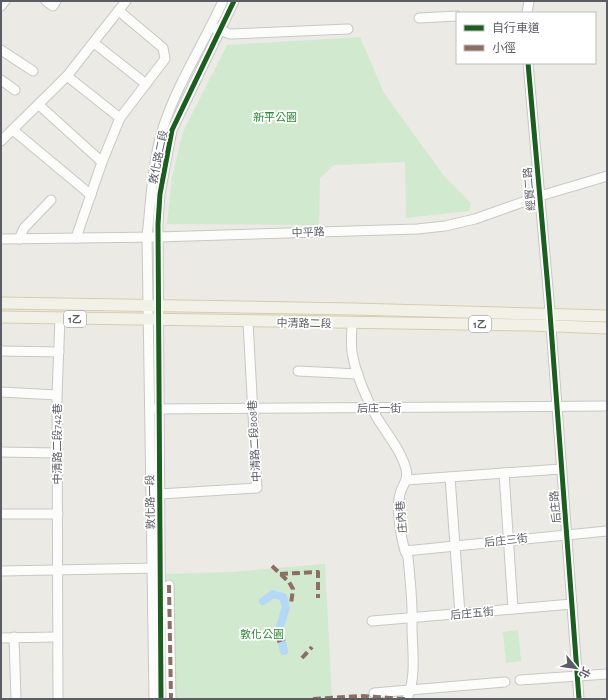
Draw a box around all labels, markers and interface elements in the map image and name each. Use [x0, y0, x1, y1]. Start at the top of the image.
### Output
legend [456, 12, 596, 64]
text: 自行車道 [492, 21, 540, 34]
text: 小徑 [492, 41, 516, 54]
park label: 新平公園 [253, 111, 297, 123]
street label: 敦化路二段 [146, 129, 170, 185]
street label: 經貿二路 [521, 167, 537, 211]
street label: 中平路 [291, 225, 325, 239]
road number: 1乙 [64, 311, 86, 327]
road number: 1乙 [469, 316, 491, 332]
street label: 中清路二段 [276, 317, 332, 329]
street label: 中清路二段808巷 [246, 400, 262, 482]
street label: 后庄一街 [357, 402, 401, 414]
street label: 中清路二段742巷 [51, 404, 63, 484]
street label: 敦化路一段 [144, 474, 156, 530]
street label: 后庄路 [548, 490, 562, 524]
street label: 庄內巷 [394, 500, 408, 534]
street label: 后庄三街 [483, 532, 529, 548]
street label: 后庄五街 [450, 605, 494, 621]
park label: 敦化公園 [240, 628, 284, 640]
north arrow [556, 648, 596, 688]
text: 北 [577, 665, 592, 680]

